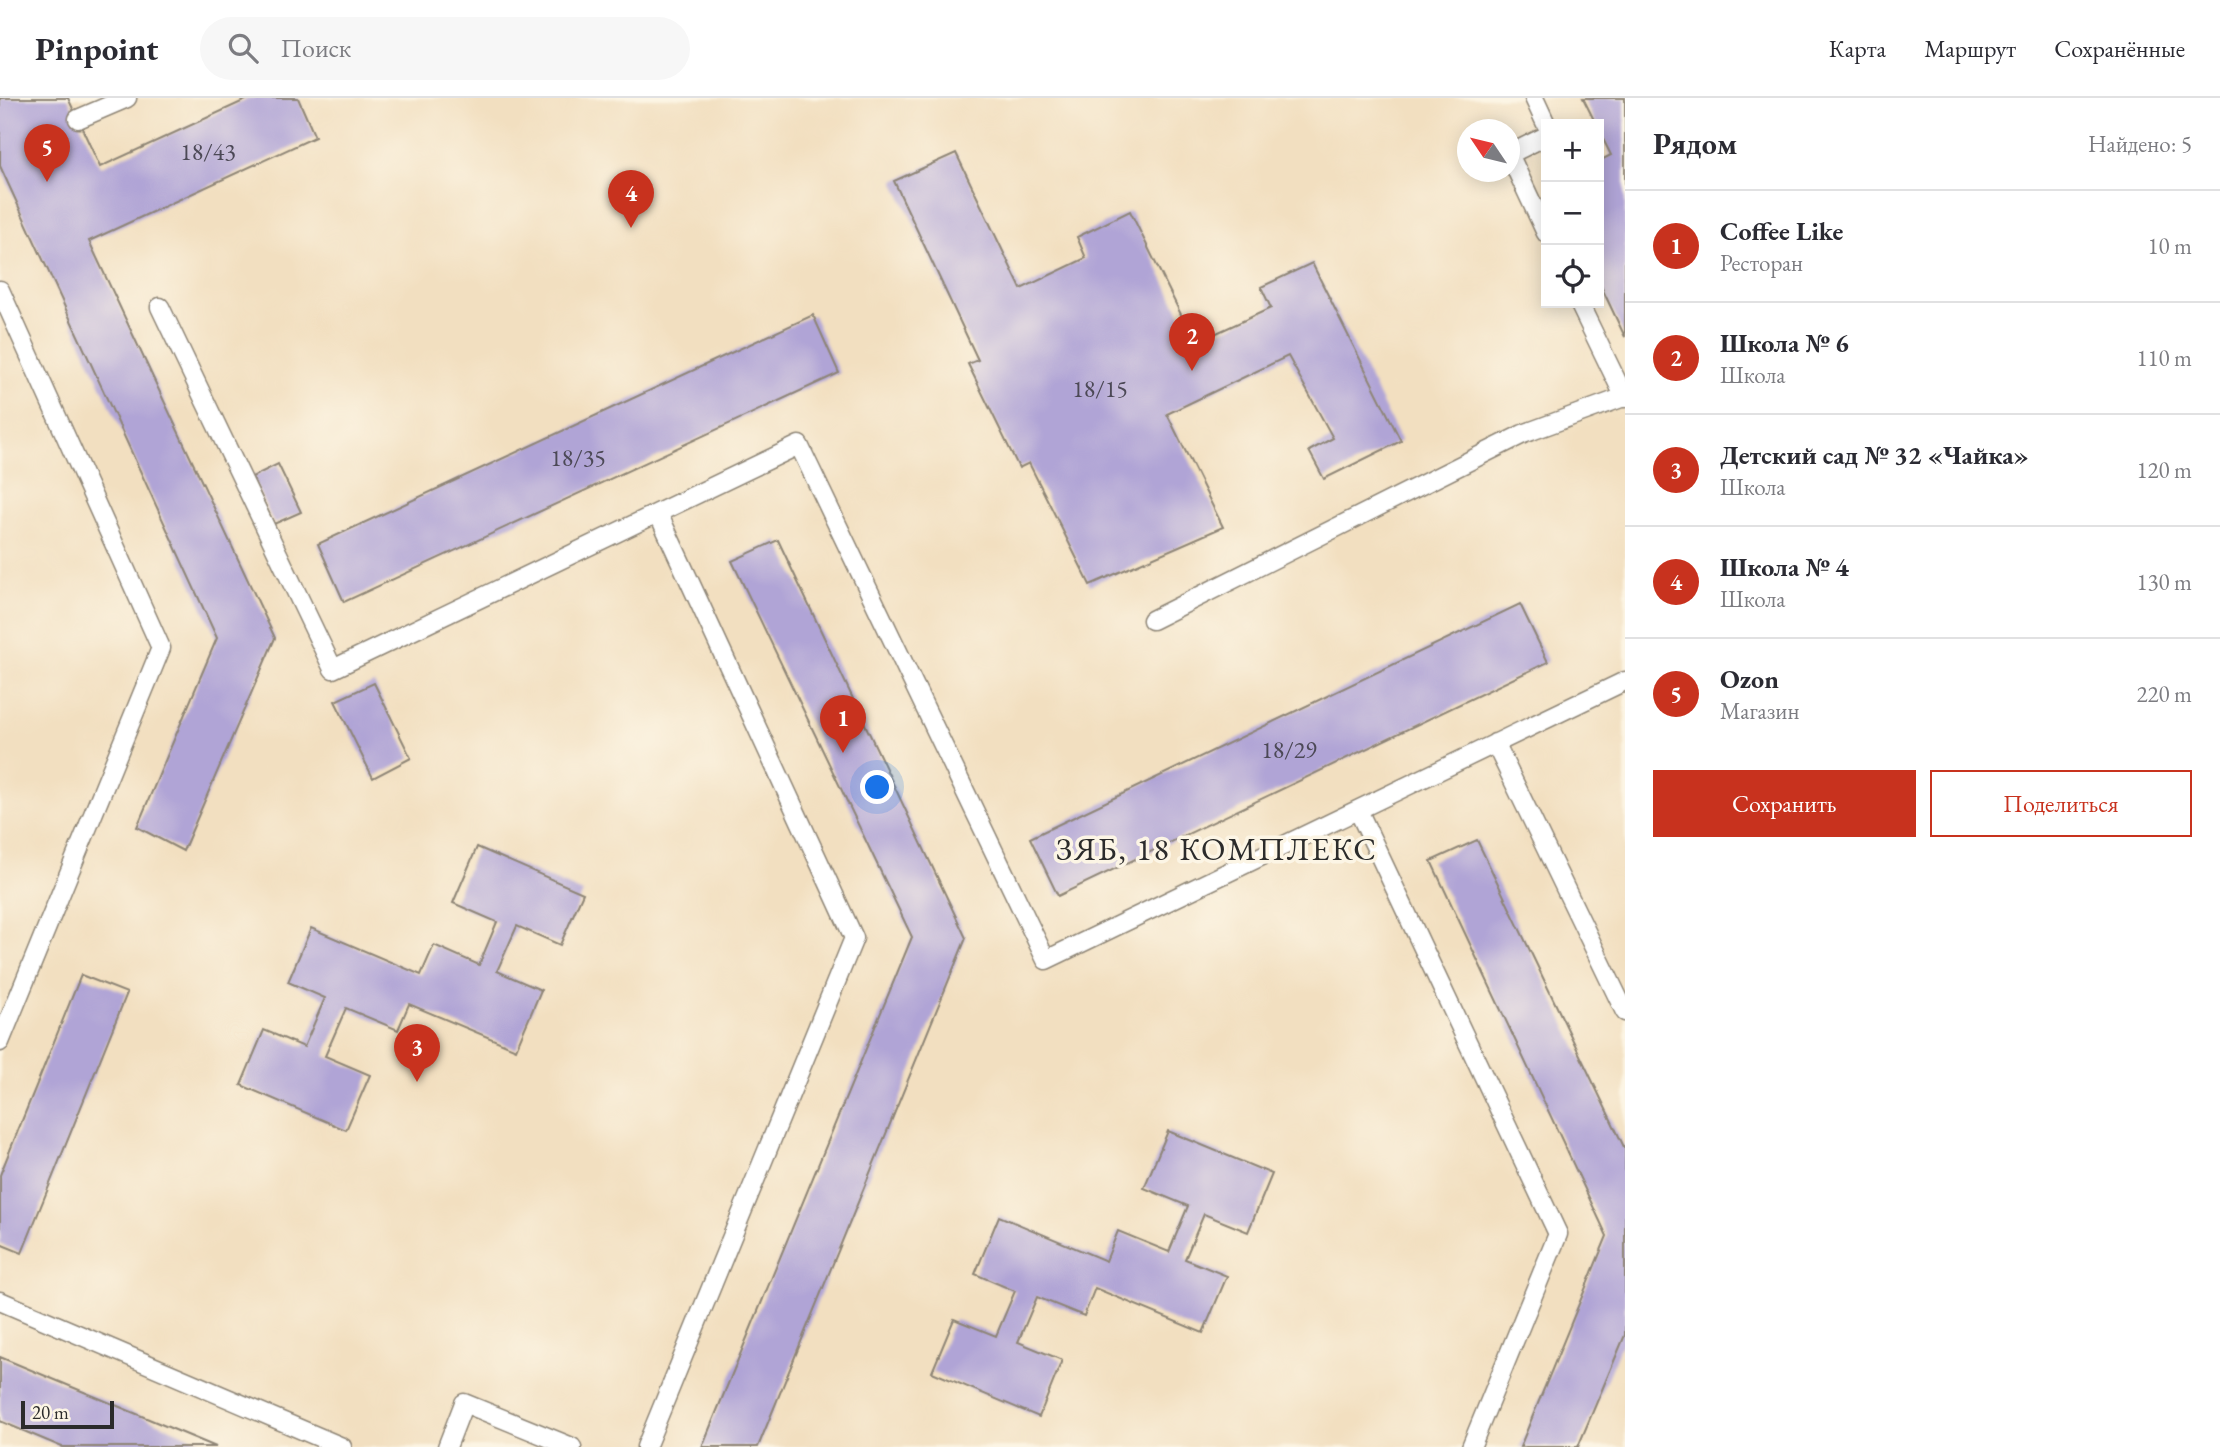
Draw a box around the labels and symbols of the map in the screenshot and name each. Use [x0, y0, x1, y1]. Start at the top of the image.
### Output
north arrow [1457, 119, 1520, 182]
pin: 5 [24, 124, 70, 182]
house number: 18/43 [180, 136, 236, 167]
pin: 4 [608, 170, 654, 228]
pin: 2 [1169, 313, 1215, 371]
house number: 18/15 [1072, 373, 1128, 404]
house number: 18/35 [550, 442, 606, 473]
pin: 1 [820, 695, 866, 753]
house number: 18/29 [1261, 734, 1317, 765]
your location [860, 770, 894, 804]
district label: ЗЯБ, 18 КОМПЛЕКС [1056, 828, 1378, 870]
pin: 3 [394, 1024, 440, 1082]
scale bar [21, 1398, 114, 1430]

